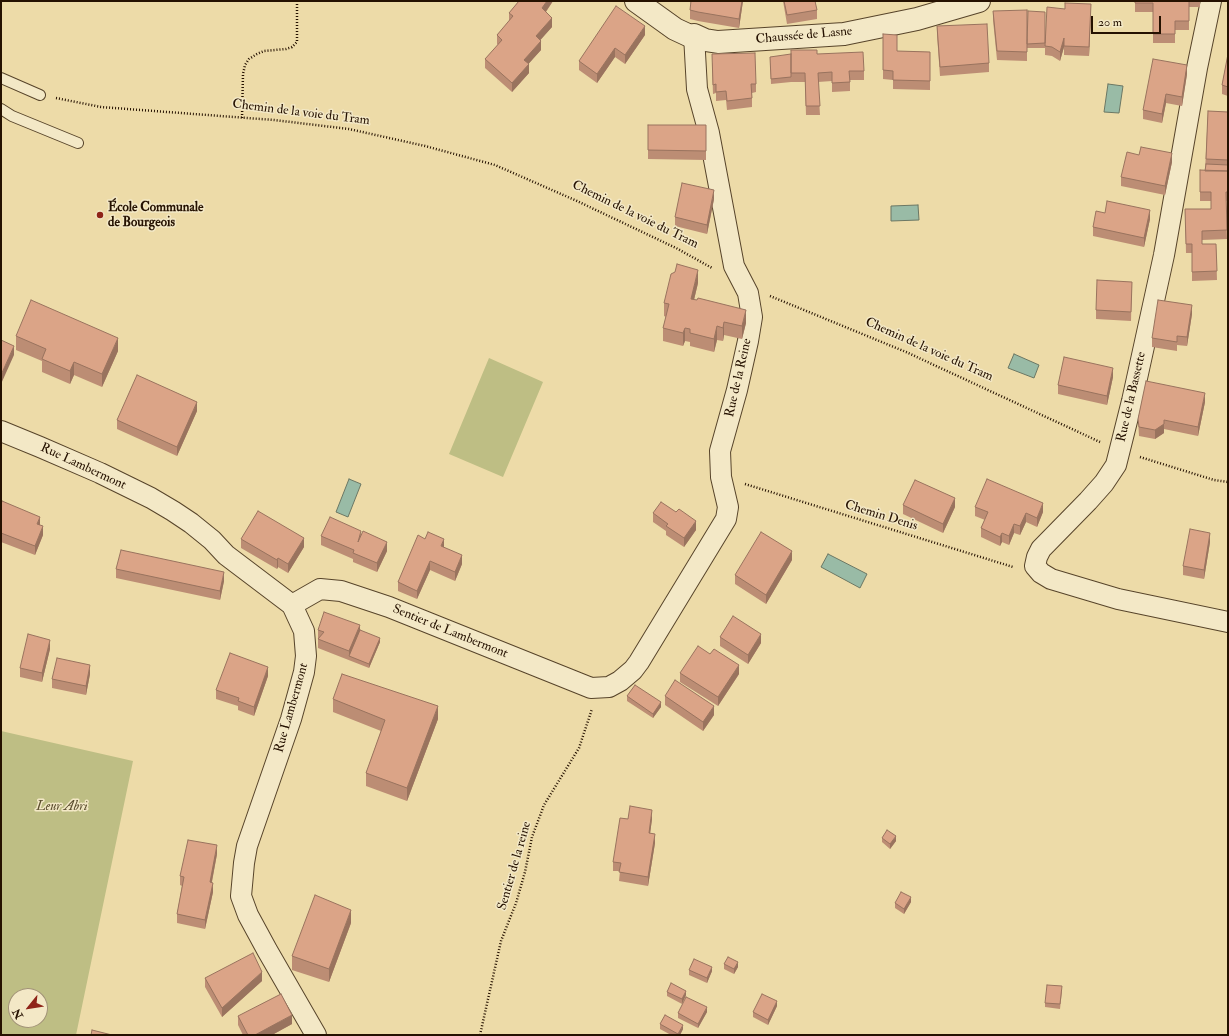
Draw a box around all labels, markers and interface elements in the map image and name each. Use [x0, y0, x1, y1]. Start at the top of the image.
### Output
scale bar [1093, 8, 1163, 34]
text: 20 m [1098, 15, 1122, 30]
street label: Chaussée de Lasne [755, 24, 853, 48]
street label: Chemin de la voie du Tram [231, 97, 371, 129]
street label: Chemin de la voie du Tram [569, 178, 701, 252]
place label: École Communale de Bourgeois [108, 200, 204, 231]
marker: École Communale de Bourgeois [95, 210, 105, 220]
street label: Chemin de la voie du Tram [863, 315, 995, 385]
street label: Rue de la Reine [722, 337, 756, 419]
street label: Rue de la Bassette [1114, 350, 1150, 444]
street label: Rue Lambermont [38, 440, 128, 494]
street label: Chemin Denis [843, 498, 919, 534]
street label: Sentier de Lambermont [390, 602, 510, 662]
street label: Rue Lambermont [272, 661, 312, 755]
park label: Leur Abri [36, 799, 88, 815]
street label: Sentier de la reine [495, 820, 535, 912]
north arrow [8, 988, 48, 1028]
text: N [10, 1006, 26, 1021]

